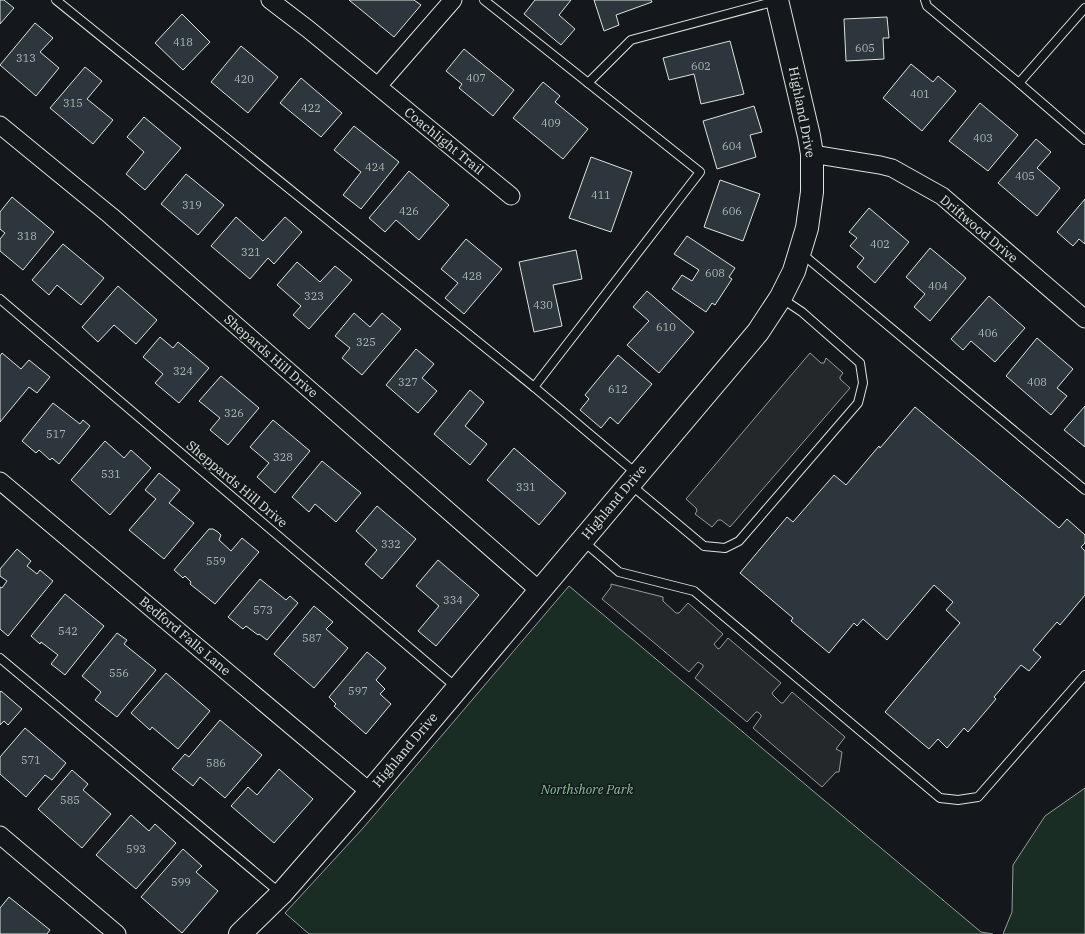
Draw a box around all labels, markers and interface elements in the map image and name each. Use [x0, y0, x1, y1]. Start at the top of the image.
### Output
house number: 418 [173, 35, 193, 49]
house number: 605 [855, 41, 875, 55]
house number: 313 [16, 51, 36, 65]
house number: 602 [691, 59, 711, 73]
street label: Highland Drive [785, 65, 819, 159]
house number: 407 [466, 71, 486, 85]
house number: 420 [234, 72, 254, 86]
house number: 401 [910, 87, 930, 101]
house number: 315 [63, 96, 83, 110]
house number: 422 [301, 101, 321, 115]
street label: Coachlight Trail [401, 104, 487, 178]
house number: 409 [541, 116, 561, 130]
house number: 403 [973, 131, 993, 145]
house number: 604 [722, 139, 742, 153]
house number: 424 [365, 160, 385, 174]
house number: 405 [1015, 169, 1035, 183]
house number: 411 [591, 188, 611, 202]
street label: Driftwood Drive [936, 191, 1022, 267]
house number: 319 [182, 198, 202, 212]
house number: 426 [399, 204, 419, 218]
house number: 606 [722, 204, 742, 218]
house number: 318 [17, 229, 37, 243]
house number: 402 [870, 237, 890, 251]
house number: 321 [241, 245, 261, 259]
house number: 608 [705, 266, 725, 280]
house number: 428 [462, 269, 482, 283]
house number: 404 [928, 279, 948, 293]
house number: 323 [304, 289, 324, 303]
house number: 430 [533, 298, 553, 312]
street label: Shepards Hill Drive [221, 311, 321, 401]
house number: 610 [656, 320, 676, 334]
house number: 406 [978, 326, 998, 340]
house number: 325 [356, 335, 376, 349]
house number: 324 [173, 364, 193, 378]
house number: 327 [398, 375, 418, 389]
house number: 408 [1027, 375, 1047, 389]
house number: 612 [608, 382, 628, 396]
house number: 326 [224, 406, 244, 420]
house number: 517 [46, 427, 66, 441]
street label: Sheppards Hill Drive [183, 437, 291, 531]
house number: 328 [273, 450, 293, 464]
street label: Highland Drive [578, 461, 650, 543]
house number: 531 [101, 467, 121, 481]
house number: 331 [516, 480, 536, 494]
house number: 332 [381, 537, 401, 551]
house number: 559 [206, 554, 226, 568]
street label: Bedford Falls Lane [136, 593, 234, 679]
house number: 334 [443, 593, 463, 607]
house number: 573 [253, 603, 273, 617]
house number: 542 [58, 624, 78, 638]
house number: 587 [302, 631, 322, 645]
house number: 556 [109, 666, 129, 680]
house number: 597 [348, 684, 368, 698]
street label: Highland Drive [369, 709, 441, 791]
house number: 571 [21, 753, 41, 767]
house number: 586 [206, 756, 226, 770]
park label: Northshore Park [540, 781, 633, 798]
house number: 585 [60, 793, 80, 807]
house number: 593 [126, 842, 146, 856]
house number: 599 [171, 875, 191, 889]

